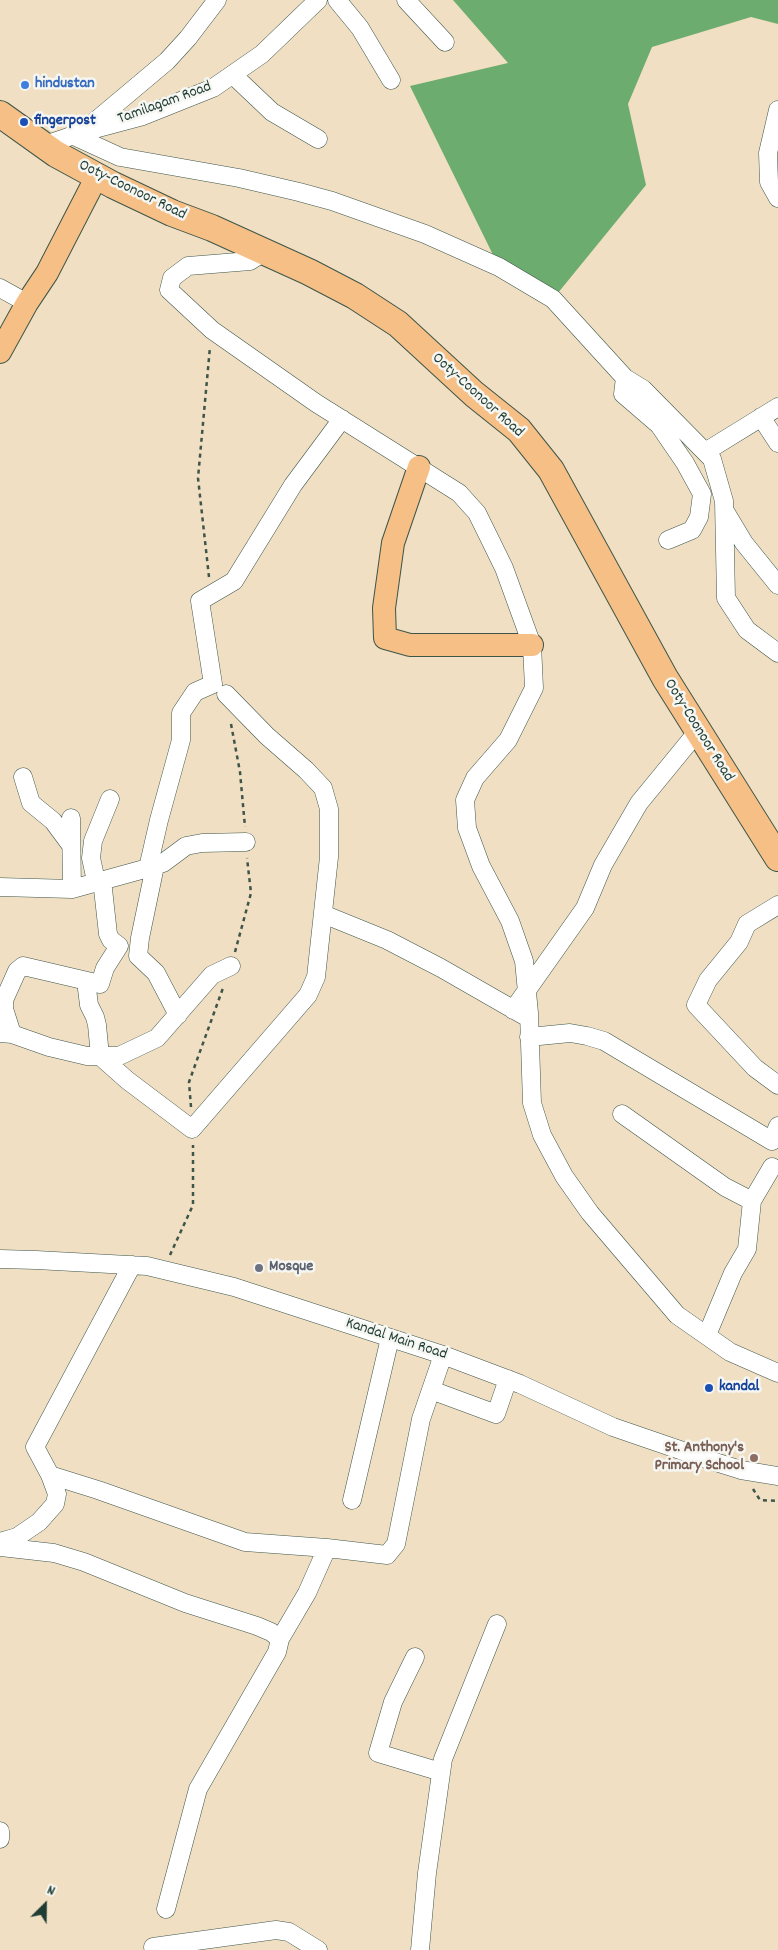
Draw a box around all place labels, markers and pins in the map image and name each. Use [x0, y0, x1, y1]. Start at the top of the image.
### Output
place label: hindustan [35, 75, 95, 95]
marker: hindustan [19, 79, 31, 91]
place label: fingerpost [34, 112, 96, 132]
marker: fingerpost [18, 116, 30, 128]
place label: Mosque [269, 1258, 313, 1278]
marker: Mosque [253, 1262, 265, 1274]
place label: kandal [719, 1378, 759, 1398]
marker: kandal [703, 1382, 715, 1394]
place label: St. Anthony's Primary School [654, 1439, 744, 1477]
marker: St. Anthony's Primary School [748, 1452, 760, 1464]

